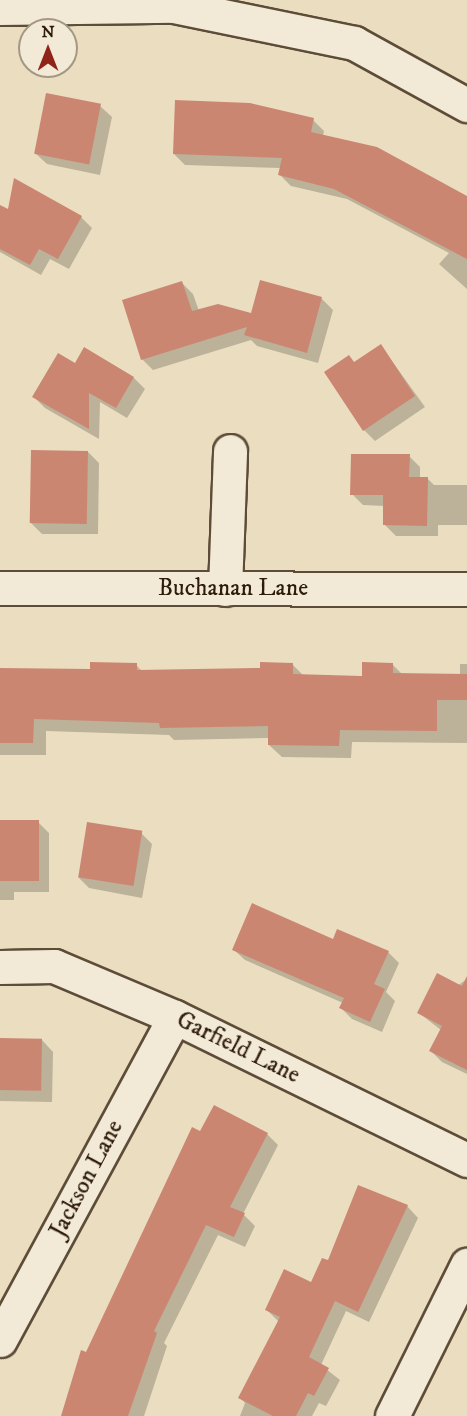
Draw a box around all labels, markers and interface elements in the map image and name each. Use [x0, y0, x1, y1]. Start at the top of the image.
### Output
north arrow [18, 18, 78, 78]
text: N [41, 22, 55, 42]
street label: Buchanan Lane [158, 575, 308, 603]
street label: Garfield Lane [172, 1006, 304, 1090]
street label: Jackson Lane [44, 1115, 130, 1243]

